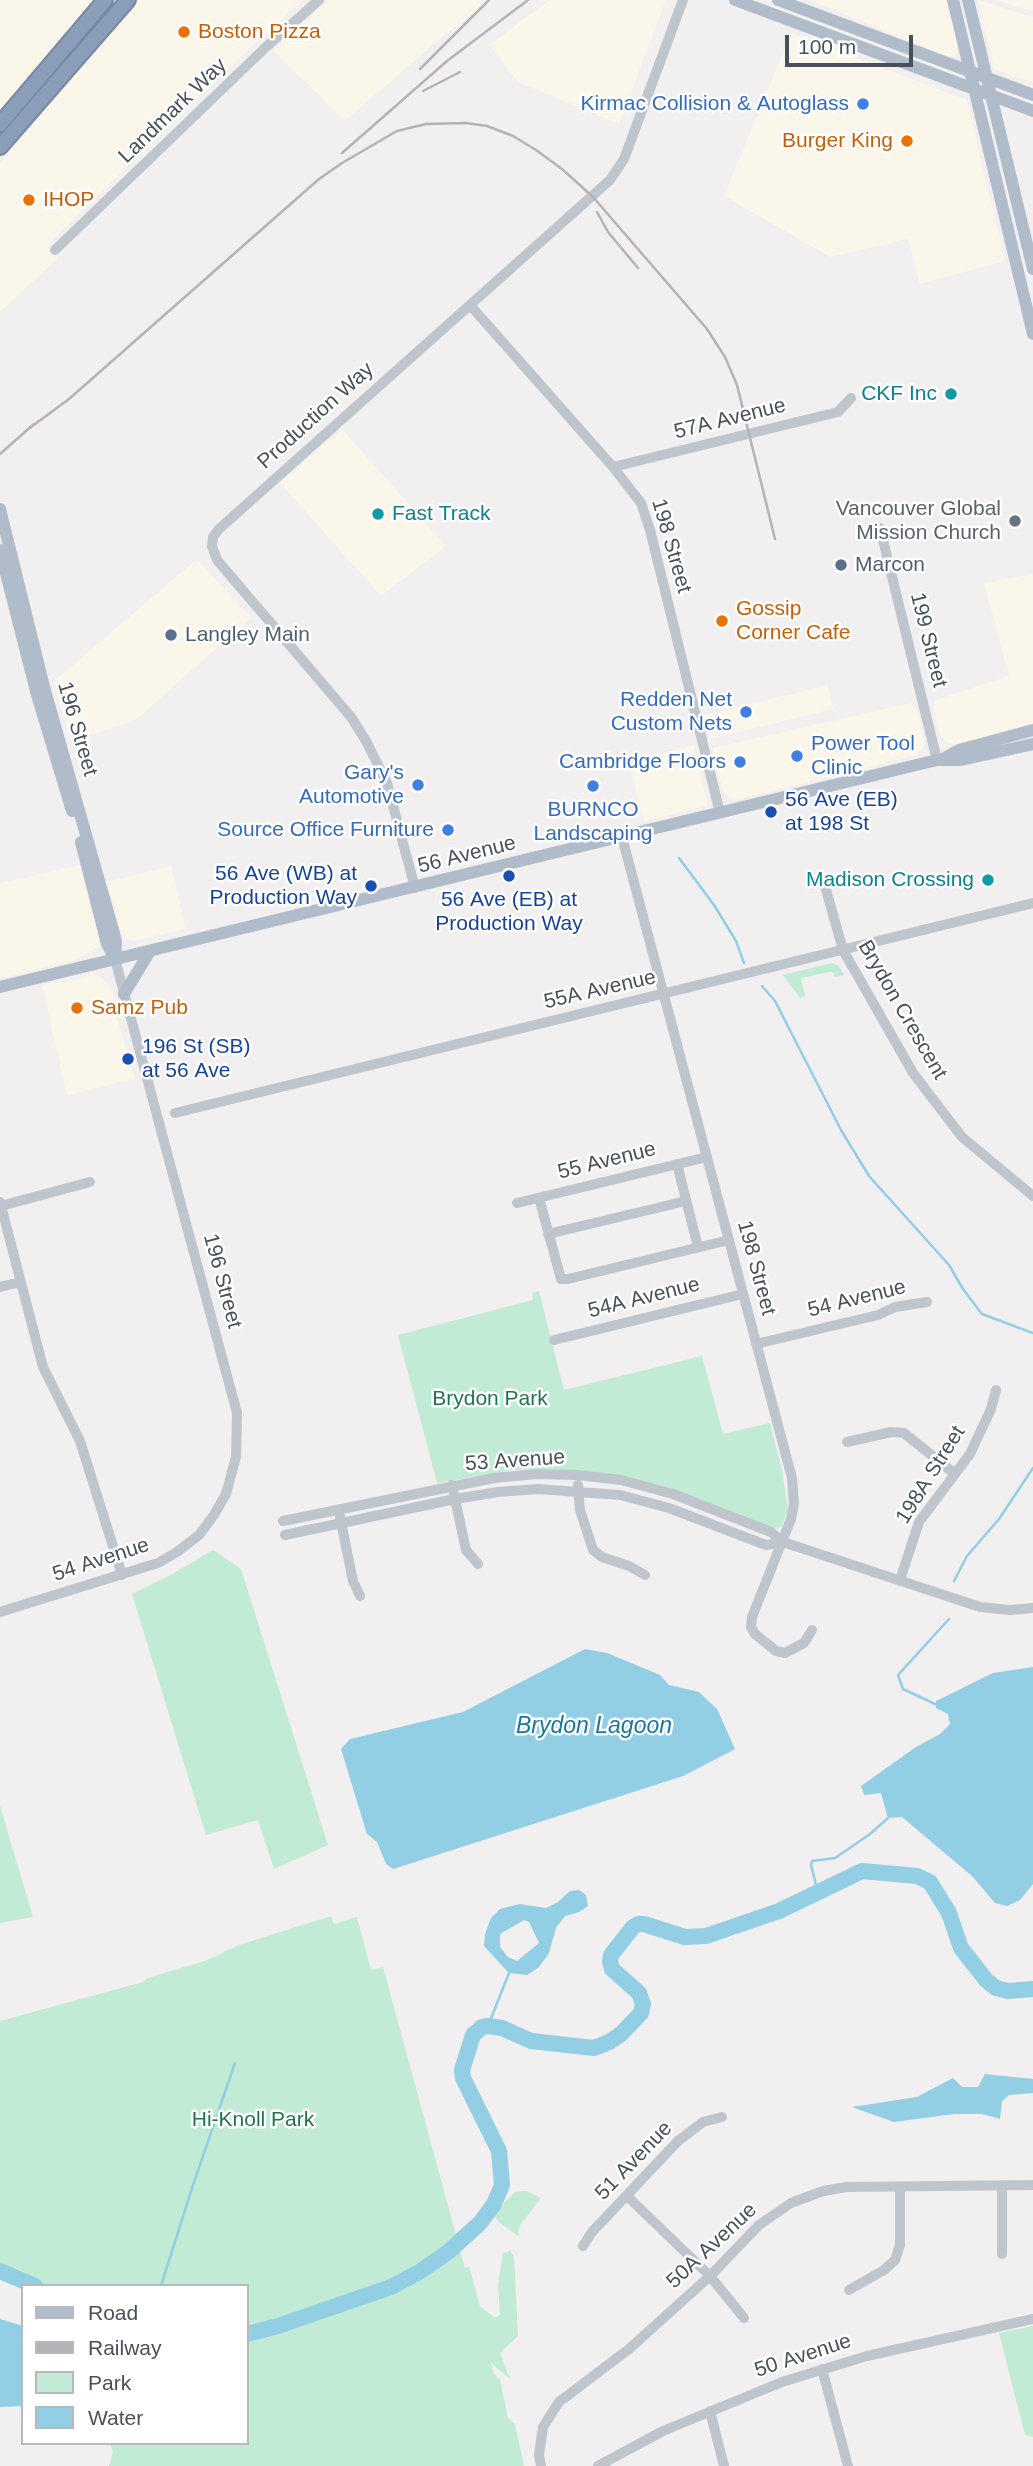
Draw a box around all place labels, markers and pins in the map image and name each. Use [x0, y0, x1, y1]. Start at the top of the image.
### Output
place label: Boston Pizza [198, 19, 321, 45]
marker: Boston Pizza [176, 24, 192, 40]
place label: Kirmac Collision & Autoglass [581, 91, 849, 117]
marker: Kirmac Collision & Autoglass [855, 96, 871, 112]
place label: Burger King [782, 128, 893, 154]
marker: Burger King [899, 133, 915, 149]
place label: IHOP [43, 187, 94, 213]
marker: IHOP [21, 192, 37, 208]
place label: CKF Inc [861, 381, 937, 407]
marker: CKF Inc [943, 386, 959, 402]
place label: Vancouver Global Mission Church [836, 496, 1001, 546]
place label: Fast Track [392, 501, 490, 527]
marker: Fast Track [370, 506, 386, 522]
marker: Vancouver Global Mission Church [1007, 513, 1023, 529]
place label: Marcon [855, 552, 925, 578]
marker: Marcon [833, 557, 849, 573]
place label: Gossip Corner Cafe [736, 596, 850, 646]
marker: Gossip Corner Cafe [714, 613, 730, 629]
place label: Langley Main [185, 622, 310, 648]
marker: Langley Main [163, 627, 179, 643]
place label: Redden Net Custom Nets [611, 687, 732, 737]
marker: Redden Net Custom Nets [738, 704, 754, 720]
place label: Power Tool Clinic [811, 731, 915, 781]
marker: Power Tool Clinic [789, 748, 805, 764]
place label: Cambridge Floors [559, 749, 726, 775]
marker: Cambridge Floors [732, 754, 748, 770]
place label: Gary's Automotive [299, 760, 404, 810]
marker: Gary's Automotive [410, 777, 426, 793]
marker: BURNCO Landscaping [585, 778, 601, 794]
place label: 56 Ave (EB) at 198 St [785, 787, 898, 837]
place label: BURNCO Landscaping [533, 797, 653, 847]
marker: 56 Ave (EB) at 198 St [763, 804, 779, 820]
place label: Source Office Furniture [217, 817, 434, 843]
marker: Source Office Furniture [440, 822, 456, 838]
place label: 56 Ave (WB) at Production Way [210, 861, 357, 911]
place label: Madison Crossing [806, 867, 974, 893]
marker: 56 Ave (EB) at Production Way [501, 868, 517, 884]
marker: Madison Crossing [980, 872, 996, 888]
marker: 56 Ave (WB) at Production Way [363, 878, 379, 894]
place label: 56 Ave (EB) at Production Way [435, 887, 583, 937]
place label: Samz Pub [91, 995, 188, 1021]
marker: Samz Pub [69, 1000, 85, 1016]
place label: 196 St (SB) at 56 Ave [142, 1034, 251, 1084]
marker: 196 St (SB) at 56 Ave [120, 1051, 136, 1067]

